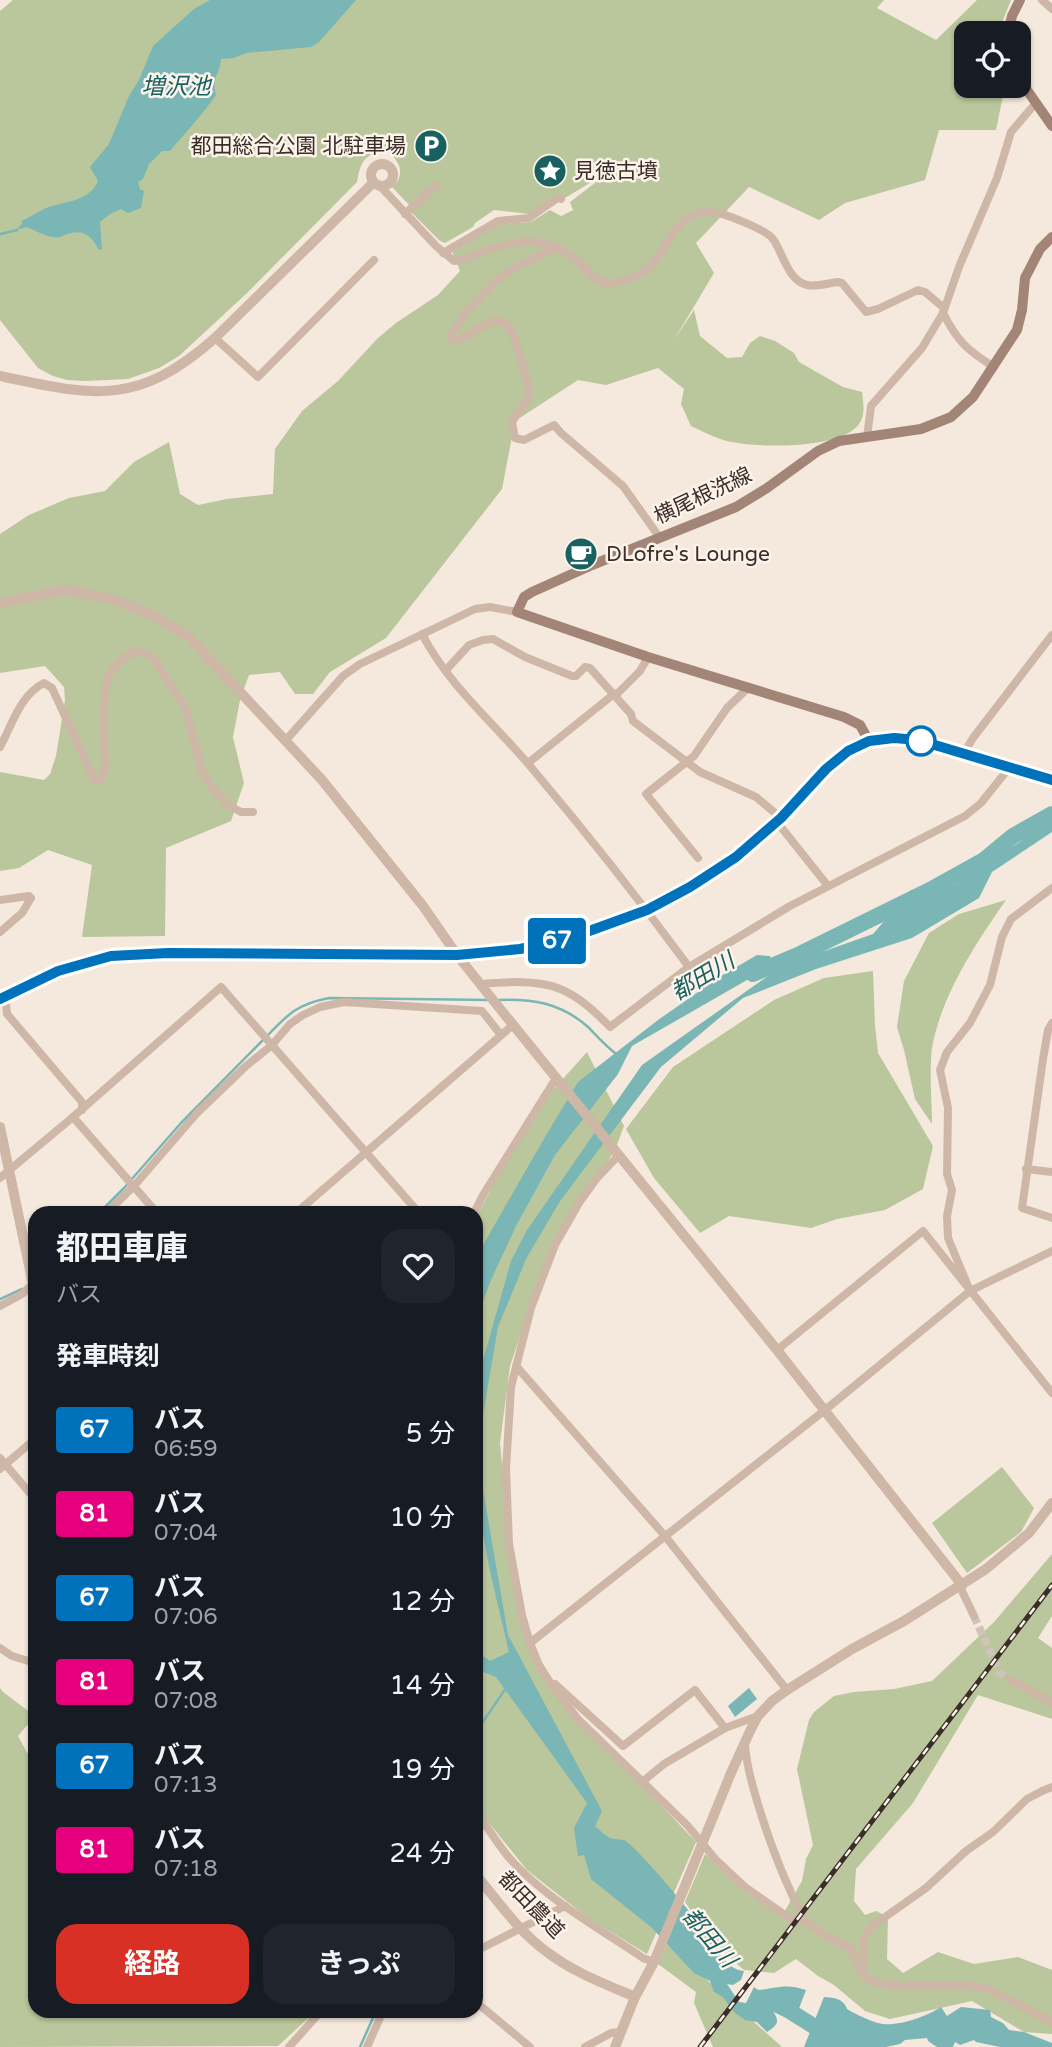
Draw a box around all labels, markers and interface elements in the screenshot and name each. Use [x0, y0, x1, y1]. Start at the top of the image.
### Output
map controls [954, 21, 1031, 98]
button: locate [954, 21, 1031, 98]
water label: 増沢池 [142, 73, 213, 101]
parking icon: 都田総合公園 北駐車場 [412, 127, 450, 165]
place label: 都田総合公園 北駐車場 [191, 134, 406, 159]
place icon: 見徳古墳 [531, 152, 569, 190]
place label: 見徳古墳 [574, 159, 658, 184]
street label: 横尾根洗線 [650, 462, 756, 530]
cafe icon: DLofre's Lounge [562, 535, 600, 573]
place label: DLofre's Lounge [606, 542, 770, 567]
unlabelled marker [906, 726, 936, 756]
line badge: 67 [526, 918, 588, 964]
text: 67 [542, 926, 572, 955]
water label: 都田川 [666, 946, 742, 1007]
text: 都田車庫 [56, 1229, 188, 1268]
button: heart [381, 1229, 455, 1303]
text: バス [56, 1281, 102, 1309]
text: 発車時刻 [56, 1341, 160, 1372]
text: バス [154, 1404, 206, 1435]
text: 67 [79, 1415, 110, 1444]
text: 5 分 [406, 1418, 455, 1449]
text: 06:59 [154, 1435, 218, 1463]
text: バス [154, 1488, 206, 1519]
text: 81 [79, 1499, 110, 1528]
text: 10 分 [390, 1502, 455, 1533]
text: 07:04 [154, 1519, 218, 1547]
text: バス [154, 1572, 206, 1603]
text: 67 [79, 1583, 110, 1612]
text: 12 分 [390, 1586, 455, 1617]
text: 07:06 [154, 1603, 218, 1631]
text: バス [154, 1656, 206, 1687]
text: 81 [79, 1667, 110, 1696]
text: 14 分 [390, 1670, 455, 1701]
text: 07:08 [154, 1687, 218, 1715]
text: バス [154, 1740, 206, 1771]
text: 67 [79, 1751, 110, 1780]
text: 19 分 [390, 1754, 455, 1785]
text: 07:13 [154, 1771, 218, 1799]
text: バス [154, 1824, 206, 1855]
text: 81 [79, 1835, 110, 1864]
text: 24 分 [390, 1838, 455, 1869]
text: 07:18 [154, 1855, 218, 1883]
street label: 都田農道 [493, 1866, 569, 1944]
water label: 都田川 [676, 1903, 744, 1976]
button: 経路 [56, 1924, 249, 2004]
button: きっぷ [263, 1924, 455, 2004]

